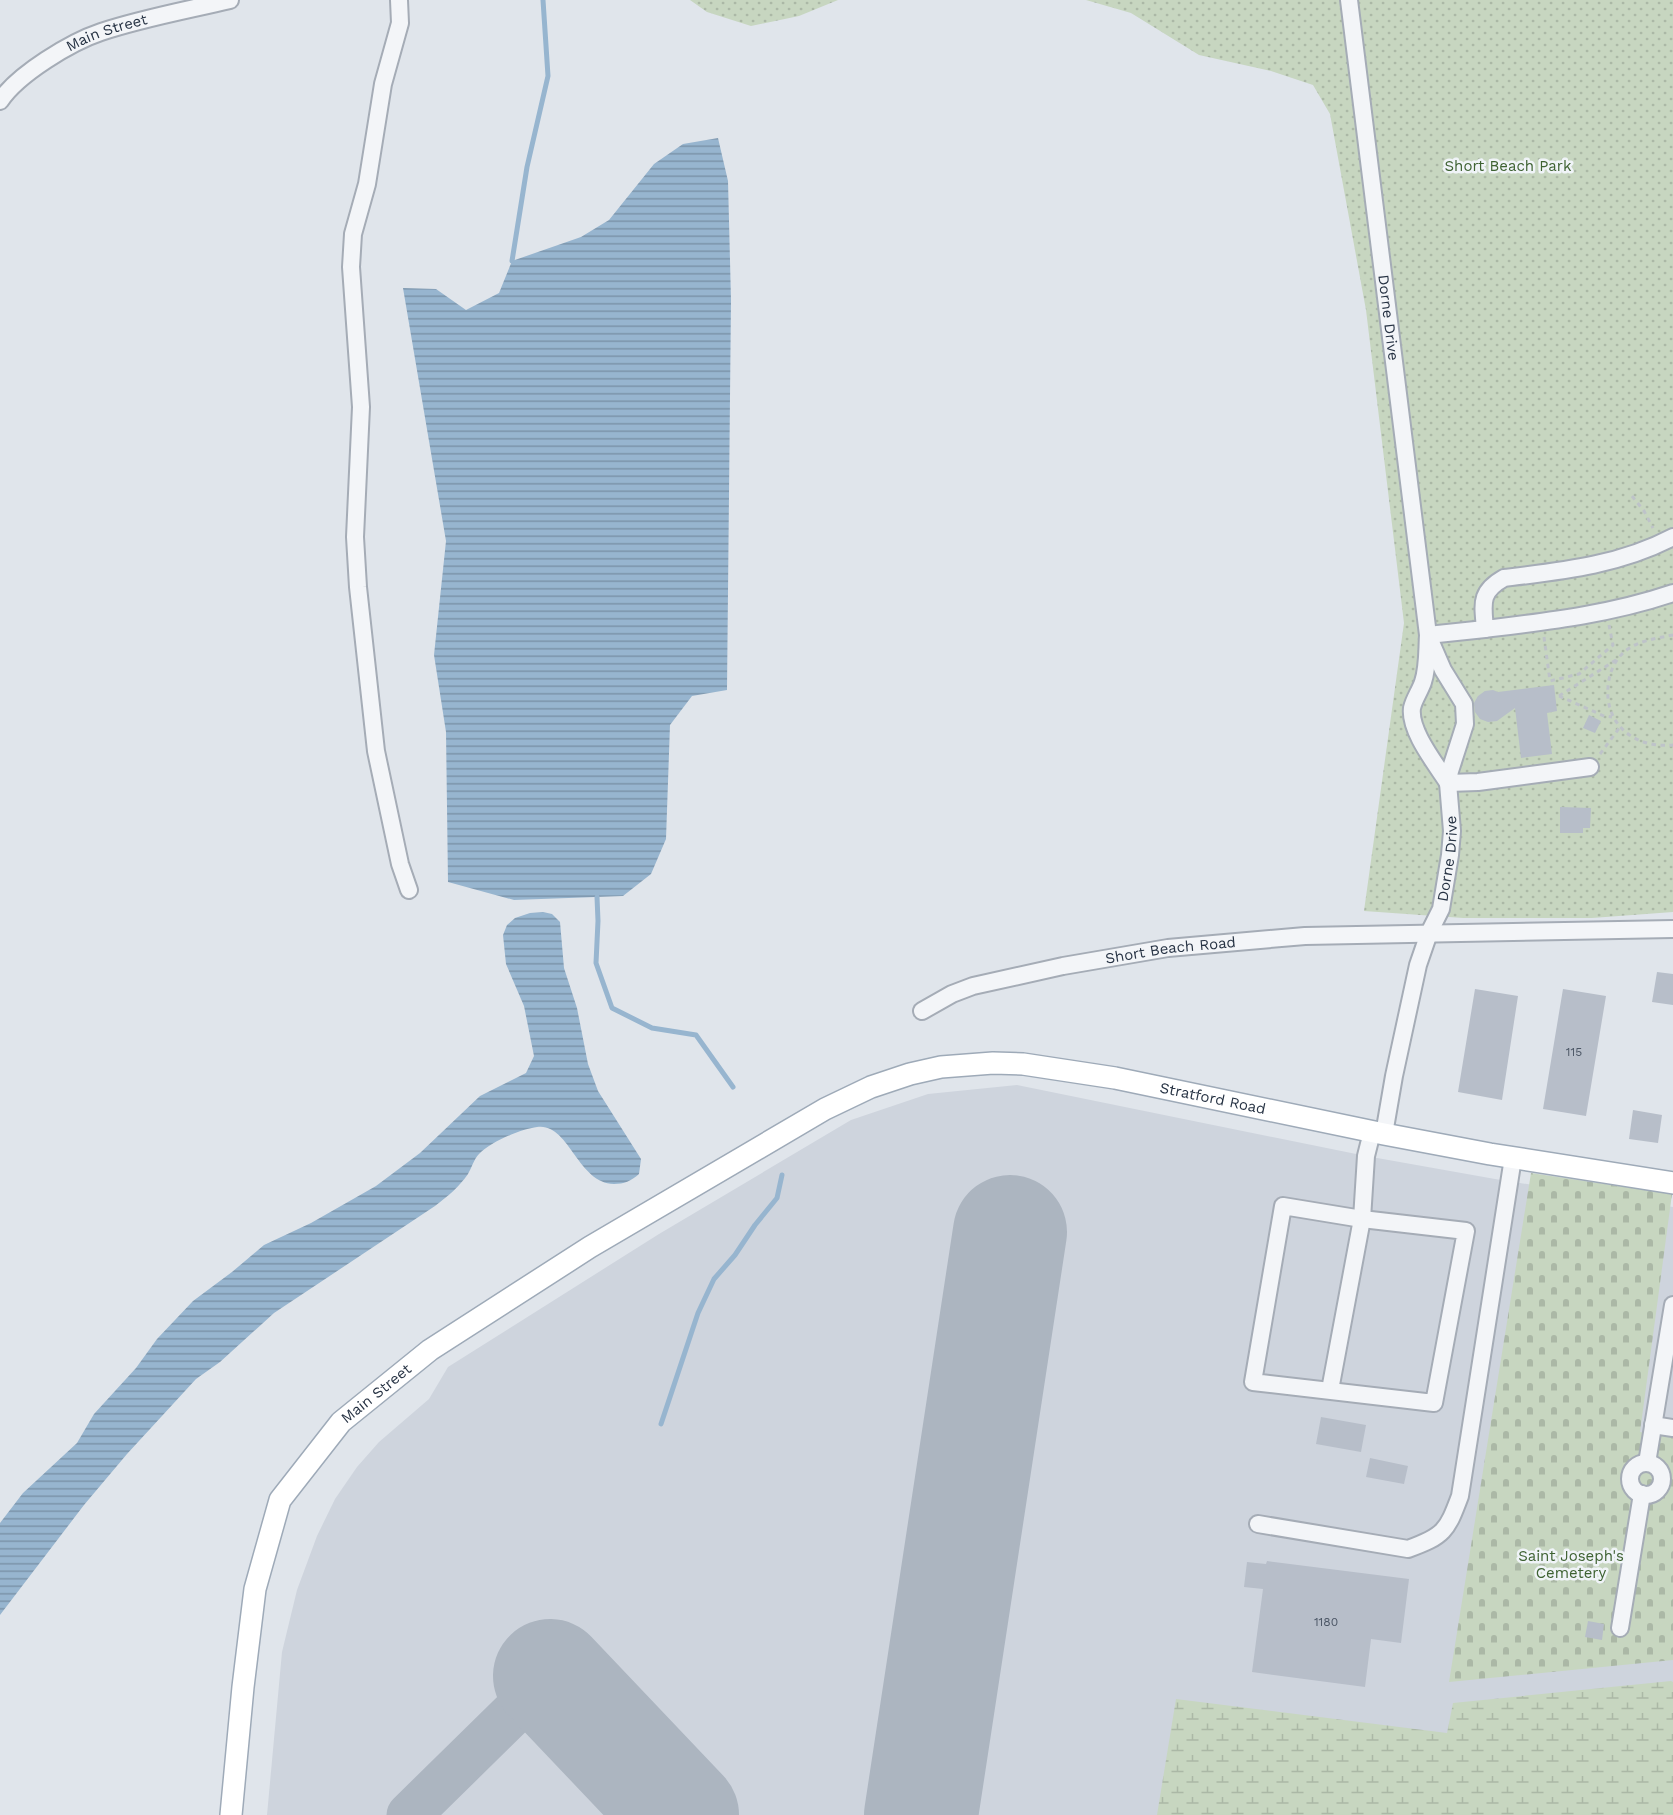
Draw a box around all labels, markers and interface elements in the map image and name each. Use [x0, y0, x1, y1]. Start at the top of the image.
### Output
street label: Main Street [63, 10, 150, 55]
park label: Short Beach Park [1445, 157, 1572, 175]
street label: Dorne Drive [1374, 274, 1403, 362]
street label: Dorne Drive [1433, 815, 1461, 903]
street label: Short Beach Road [1104, 933, 1237, 968]
house number: 115 [1566, 1045, 1582, 1059]
street label: Stratford Road [1158, 1079, 1267, 1118]
street label: Main Street [338, 1359, 415, 1427]
park label: Saint Joseph's Cemetery [1518, 1547, 1624, 1582]
house number: 1180 [1314, 1615, 1338, 1629]

